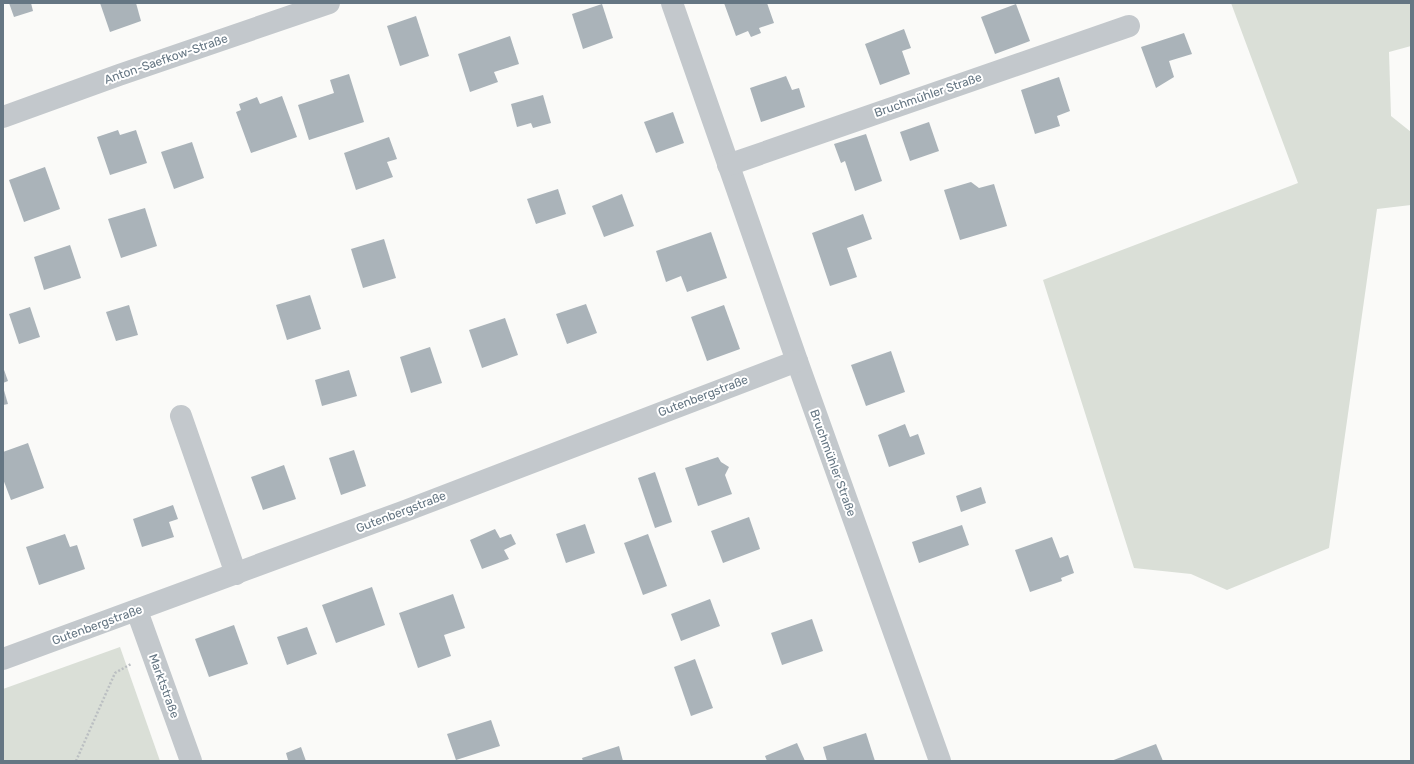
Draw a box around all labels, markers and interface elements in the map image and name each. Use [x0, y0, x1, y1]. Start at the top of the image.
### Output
street label: Anton-Saefkow-Straße [102, 31, 230, 87]
street label: Bruchmühler Straße [872, 70, 984, 120]
street label: Gutenbergstraße [656, 372, 750, 420]
street label: Bruchmühler Straße [807, 408, 859, 519]
street label: Gutenbergstraße [354, 488, 448, 536]
street label: Gutenbergstraße [50, 602, 144, 648]
street label: Marktstraße [146, 652, 182, 720]

